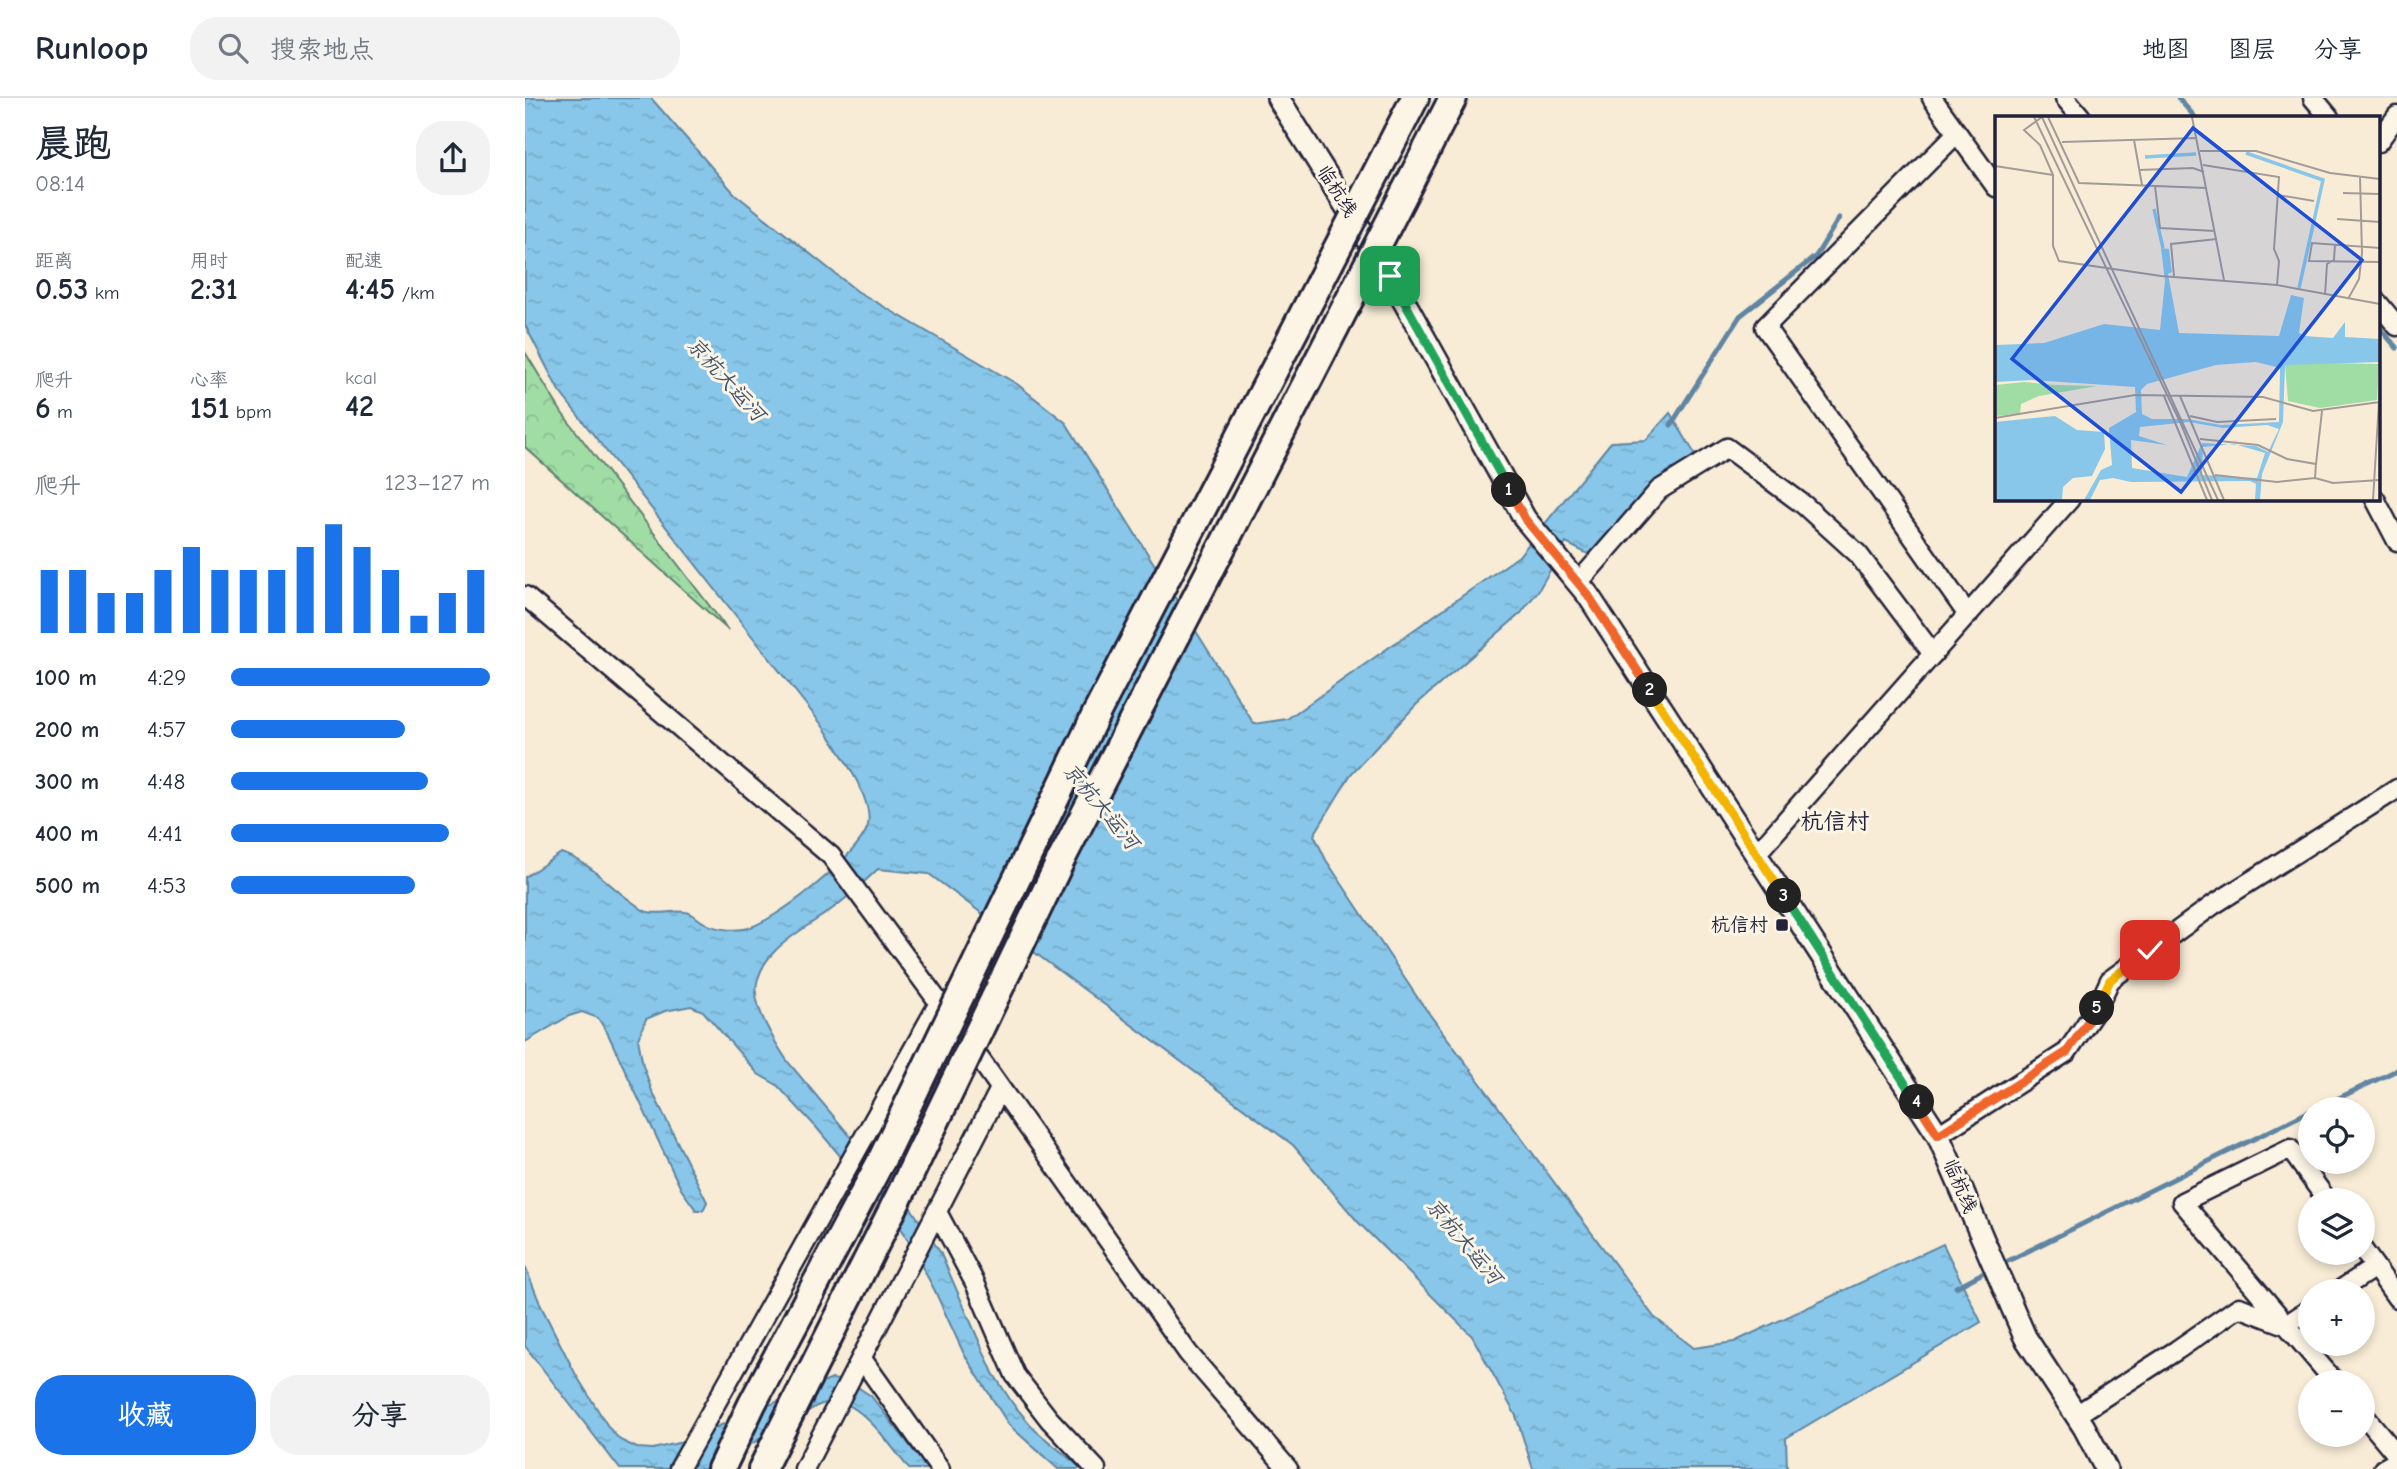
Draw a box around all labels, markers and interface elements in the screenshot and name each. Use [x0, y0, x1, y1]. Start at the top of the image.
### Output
search box [190, 17, 680, 80]
text: Runloop [35, 29, 148, 67]
icon: search [214, 29, 252, 67]
text: 搜索地点 [270, 35, 374, 65]
text: 地图 [2142, 35, 2190, 63]
text: 图层 [2228, 35, 2276, 63]
text: 分享 [2314, 35, 2362, 63]
inset map [1995, 116, 2379, 500]
button: share [416, 121, 490, 195]
text: 晨跑 [35, 122, 111, 166]
street label: 临杭线 [1313, 161, 1361, 221]
text: 08:14 [35, 170, 85, 197]
pin [1360, 246, 1420, 306]
text: 距离 [35, 250, 73, 272]
text: 用时 [190, 250, 228, 272]
text: 配速 [345, 250, 383, 272]
icon: arrive [1371, 257, 1409, 295]
text: 0.53 [35, 272, 88, 307]
text: 2:31 [190, 272, 238, 307]
text: 4:45 [345, 272, 395, 307]
text: km [88, 282, 120, 304]
text: /km [395, 282, 435, 304]
water label: 京杭大运河 [682, 332, 772, 428]
text: kcal [345, 367, 377, 389]
text: 爬升 [35, 369, 73, 391]
text: 心率 [190, 369, 228, 391]
text: 42 [345, 389, 374, 424]
text: 6 [35, 391, 51, 426]
text: 151 [190, 391, 230, 426]
text: m [51, 401, 73, 423]
text: bpm [230, 401, 272, 423]
text: 123–127 m [385, 469, 490, 496]
text: 爬升 [35, 472, 81, 499]
pin: 1 [1492, 472, 1527, 508]
text: 1 [1505, 478, 1512, 500]
text: 100 m [35, 664, 97, 691]
text: 4:29 [147, 664, 187, 691]
pin: 2 [1633, 672, 1667, 708]
text: 2 [1645, 678, 1654, 700]
text: 200 m [35, 716, 99, 743]
text: 4:57 [147, 716, 186, 743]
water label: 京杭大运河 [1058, 758, 1146, 856]
text: 300 m [35, 768, 99, 795]
text: 4:48 [147, 768, 185, 795]
district label: 杭信村 [1801, 808, 1870, 835]
text: 400 m [35, 820, 99, 847]
text: 4:41 [147, 820, 183, 847]
text: 500 m [35, 872, 100, 899]
text: 4:53 [147, 872, 186, 899]
pin: 3 [1767, 878, 1801, 914]
text: 3 [1779, 884, 1788, 906]
place label: 杭信村 [1711, 914, 1768, 936]
marker: 杭信村 [1774, 917, 1790, 933]
pin [2120, 920, 2180, 980]
icon: check [2131, 931, 2169, 969]
pin: 5 [2079, 990, 2115, 1026]
text: 5 [2091, 996, 2102, 1018]
pin: 4 [1899, 1084, 1935, 1119]
text: 4 [1912, 1090, 1921, 1112]
map controls [2298, 1097, 2375, 1447]
button: locate [2298, 1097, 2375, 1174]
street label: 临杭线 [1939, 1155, 1981, 1217]
button: layers [2298, 1188, 2375, 1265]
water label: 京杭大运河 [1421, 1193, 1509, 1291]
button: + [2298, 1279, 2375, 1356]
button: − [2298, 1370, 2375, 1447]
button: 收藏 [35, 1375, 256, 1455]
button: 分享 [270, 1375, 490, 1455]

